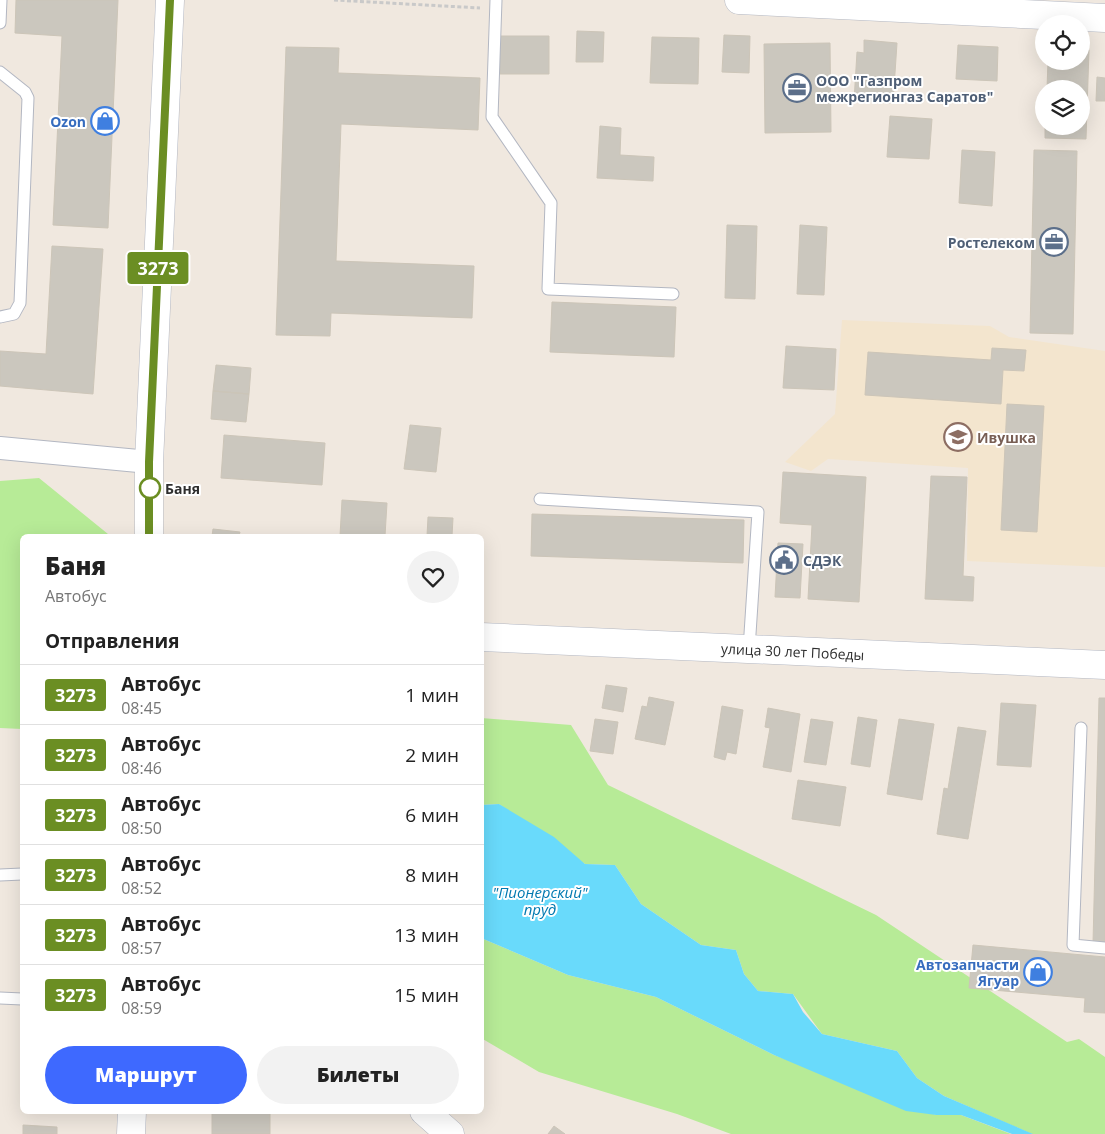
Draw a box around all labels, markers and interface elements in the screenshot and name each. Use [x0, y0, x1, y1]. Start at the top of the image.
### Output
map controls [1035, 15, 1090, 135]
button: locate [1035, 15, 1090, 70]
place label: ООО "Газпром межрегионгаз Саратов" [816, 71, 993, 106]
office icon: ООО "Газпром межрегионгаз Саратов" [782, 73, 812, 103]
button: layers [1035, 80, 1090, 135]
shop icon: Ozon [90, 106, 120, 136]
place label: Ozon [50, 112, 86, 131]
office icon: Ростелеком [1039, 227, 1069, 257]
place label: Ростелеком [948, 233, 1035, 252]
line badge: 3273 [123, 252, 193, 284]
text: 3273 [137, 256, 179, 280]
school or university icon: Ивушка [943, 422, 973, 452]
place label: Ивушка [977, 428, 1036, 447]
marker: Баня [139, 477, 161, 499]
place label: Баня [165, 479, 200, 498]
public building icon: СДЭК [769, 545, 799, 575]
text: Баня [45, 549, 106, 582]
button: heart [407, 551, 459, 603]
place label: СДЭК [803, 551, 842, 570]
text: Автобус [45, 585, 107, 607]
text: Отправления [45, 628, 179, 654]
street label: улица 30 лет Победы [721, 638, 865, 664]
text: Автобус [121, 671, 201, 697]
text: 1 мин [405, 682, 459, 708]
text: 3273 [55, 683, 96, 707]
text: 08:45 [121, 697, 162, 719]
text: Автобус [121, 731, 201, 757]
text: 2 мин [405, 742, 459, 768]
text: 3273 [55, 743, 96, 767]
text: 08:46 [121, 757, 162, 779]
text: Автобус [121, 791, 201, 817]
text: 6 мин [405, 802, 459, 828]
text: 3273 [55, 803, 96, 827]
text: 08:50 [121, 817, 162, 839]
text: Автобус [121, 851, 201, 877]
text: 8 мин [405, 862, 459, 888]
text: 3273 [55, 863, 96, 887]
text: 08:52 [121, 877, 162, 899]
water label: "Пионерский" пруд [492, 882, 589, 919]
text: Автобус [121, 911, 201, 937]
text: 13 мин [394, 922, 459, 948]
text: 3273 [55, 923, 96, 947]
text: 08:57 [121, 937, 162, 959]
place label: Автозапчасти Ягуар [916, 955, 1019, 990]
shop icon: Автозапчасти Ягуар [1023, 957, 1053, 987]
text: Автобус [121, 971, 201, 997]
text: 15 мин [394, 982, 459, 1008]
text: 3273 [55, 983, 96, 1007]
text: 08:59 [121, 997, 162, 1019]
button: Маршрут [45, 1046, 247, 1104]
button: Билеты [257, 1046, 459, 1104]

